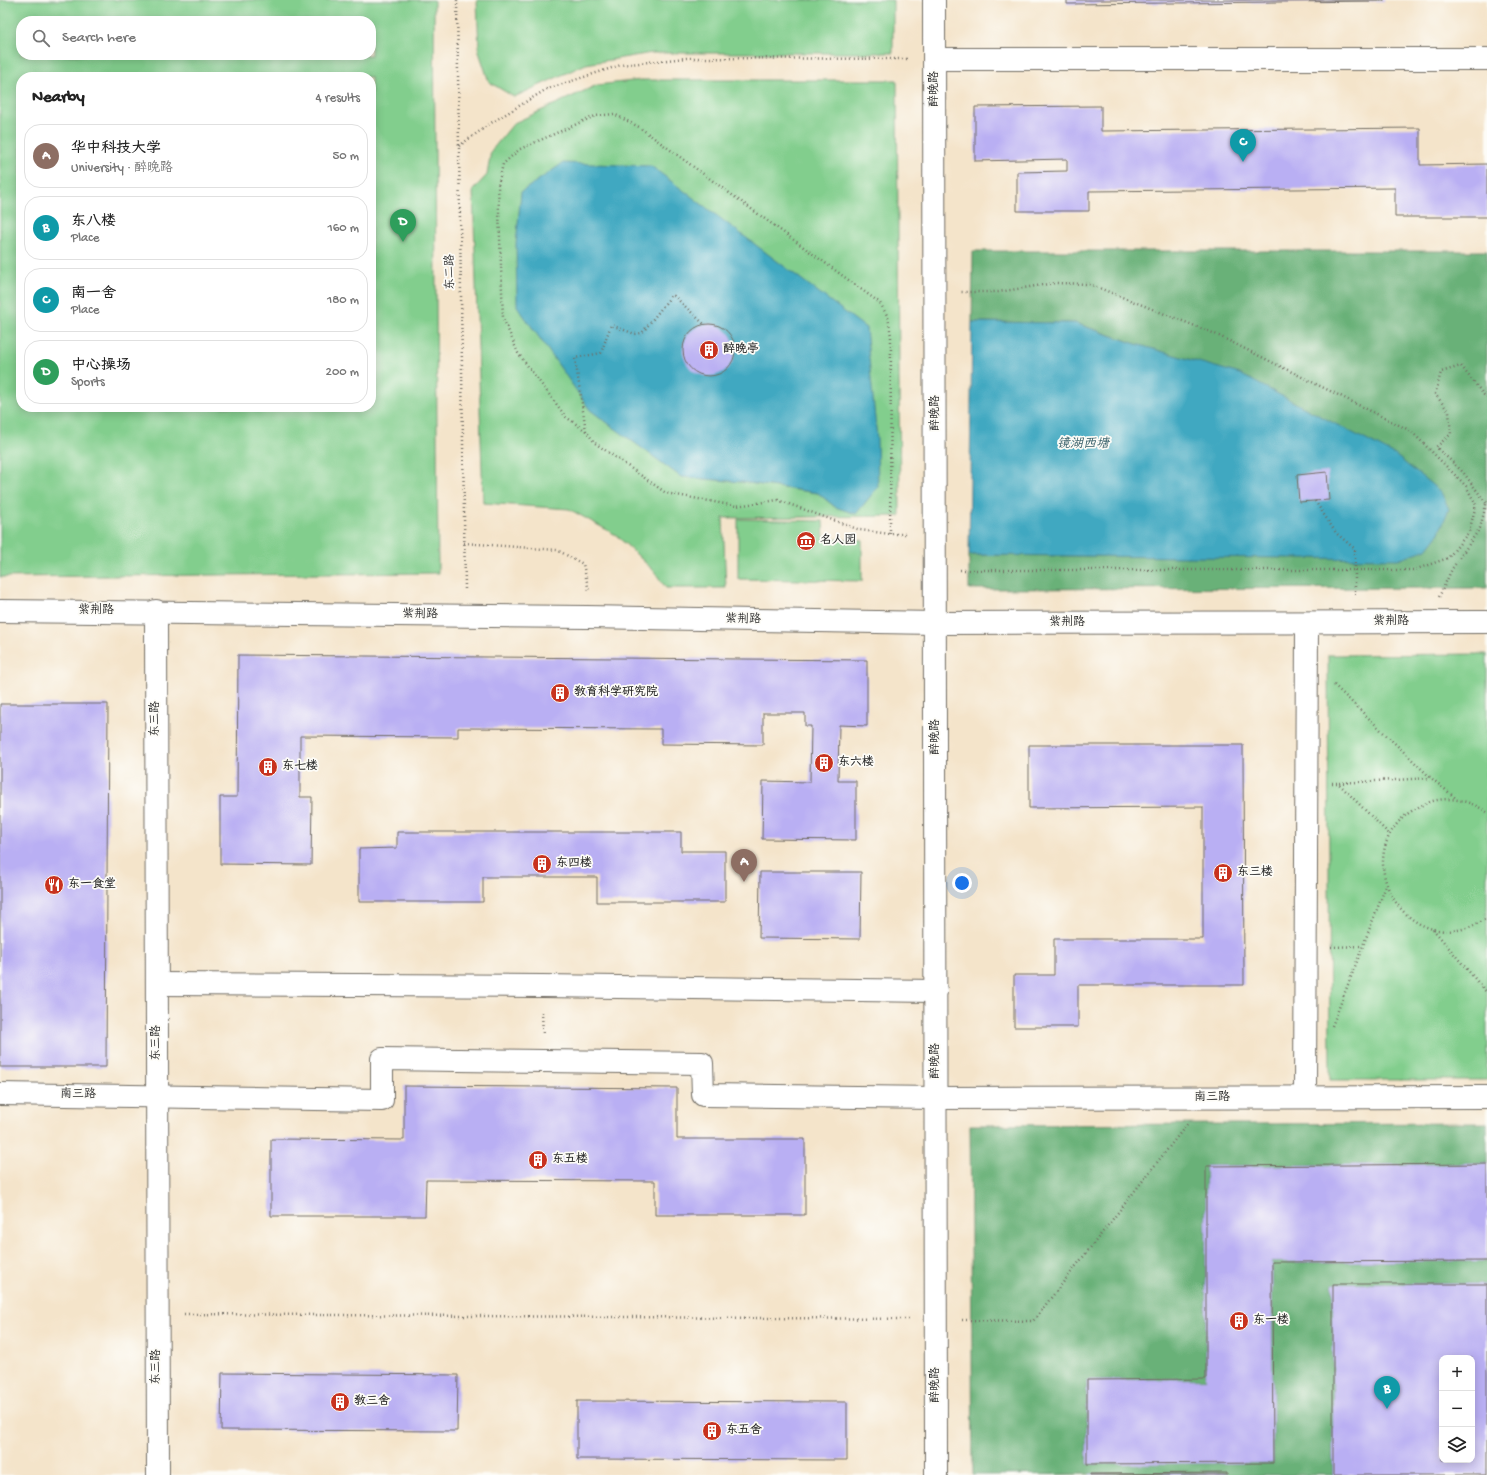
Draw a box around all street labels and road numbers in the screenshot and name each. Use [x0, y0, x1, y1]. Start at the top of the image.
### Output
street label: 醉晚路 [927, 71, 942, 107]
street label: 东二路 [443, 254, 458, 290]
street label: 醉晚路 [928, 395, 943, 431]
street label: 紫荆路 [78, 602, 114, 618]
street label: 紫荆路 [402, 606, 438, 622]
street label: 紫荆路 [725, 611, 761, 627]
street label: 紫荆路 [1373, 613, 1409, 629]
street label: 紫荆路 [1049, 614, 1085, 630]
street label: 东三路 [148, 701, 163, 737]
street label: 醉晚路 [928, 719, 943, 755]
street label: 东三路 [149, 1025, 164, 1061]
street label: 醉晚路 [928, 1043, 943, 1079]
street label: 南三路 [60, 1087, 96, 1102]
street label: 南三路 [1194, 1090, 1230, 1105]
street label: 东三路 [149, 1349, 164, 1385]
street label: 醉晚路 [928, 1367, 943, 1403]

